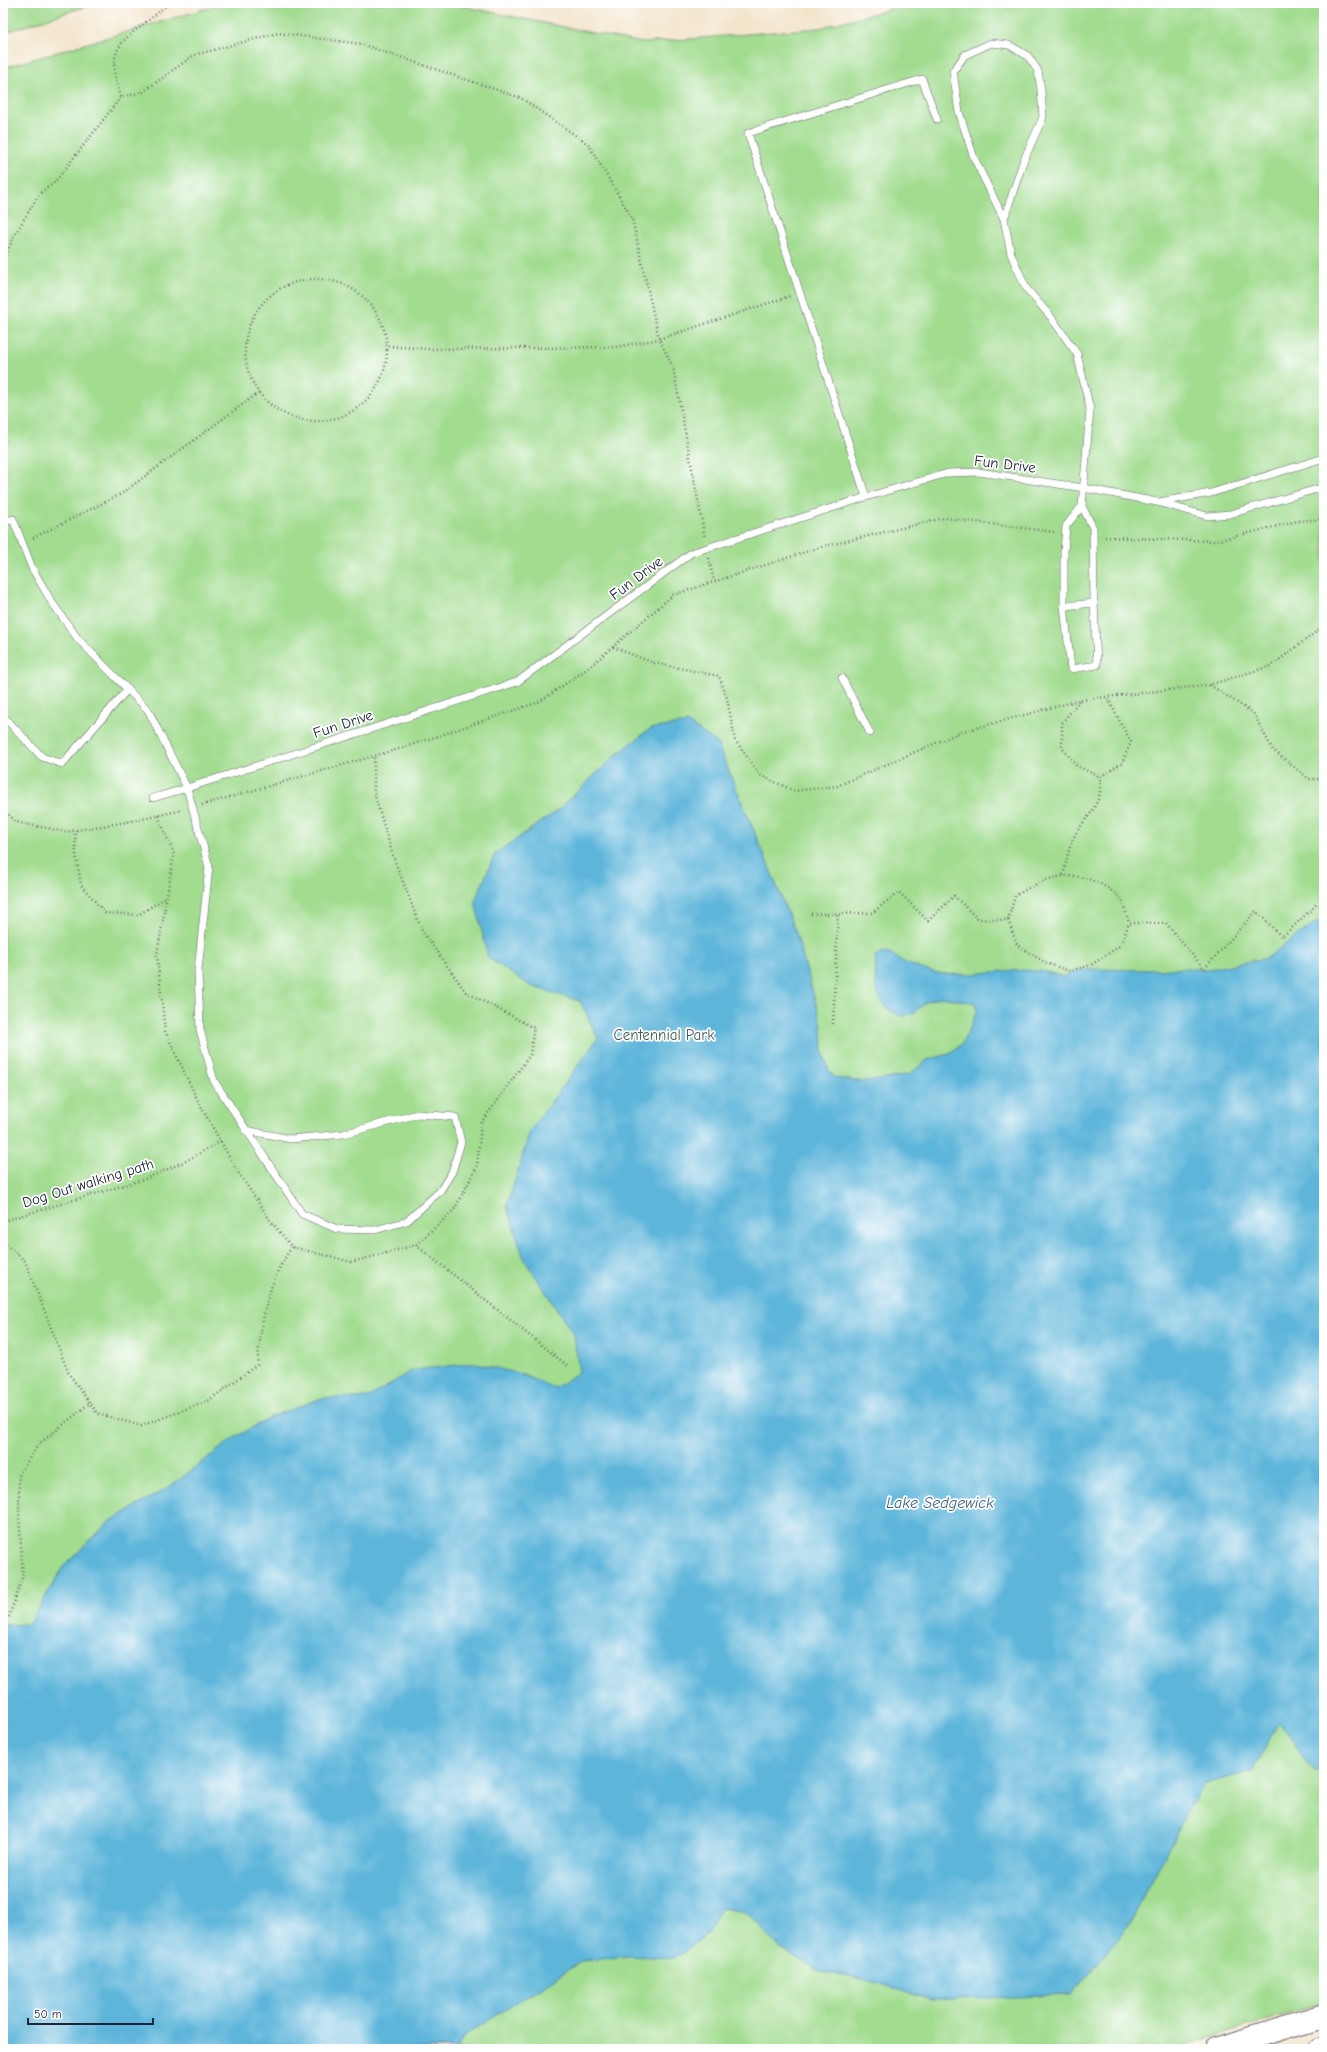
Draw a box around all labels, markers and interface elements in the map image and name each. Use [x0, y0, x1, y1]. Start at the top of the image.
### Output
street label: Fun Drive [973, 451, 1037, 477]
street label: Fun Drive [606, 552, 667, 604]
street label: Fun Drive [311, 706, 376, 742]
park label: Centennial Park [613, 1026, 715, 1044]
street label: Dog Out walking path [20, 1154, 156, 1212]
water label: Lake Sedgewick [886, 1494, 994, 1512]
scale bar [28, 2000, 153, 2026]
text: 50 m [34, 2007, 62, 2021]

